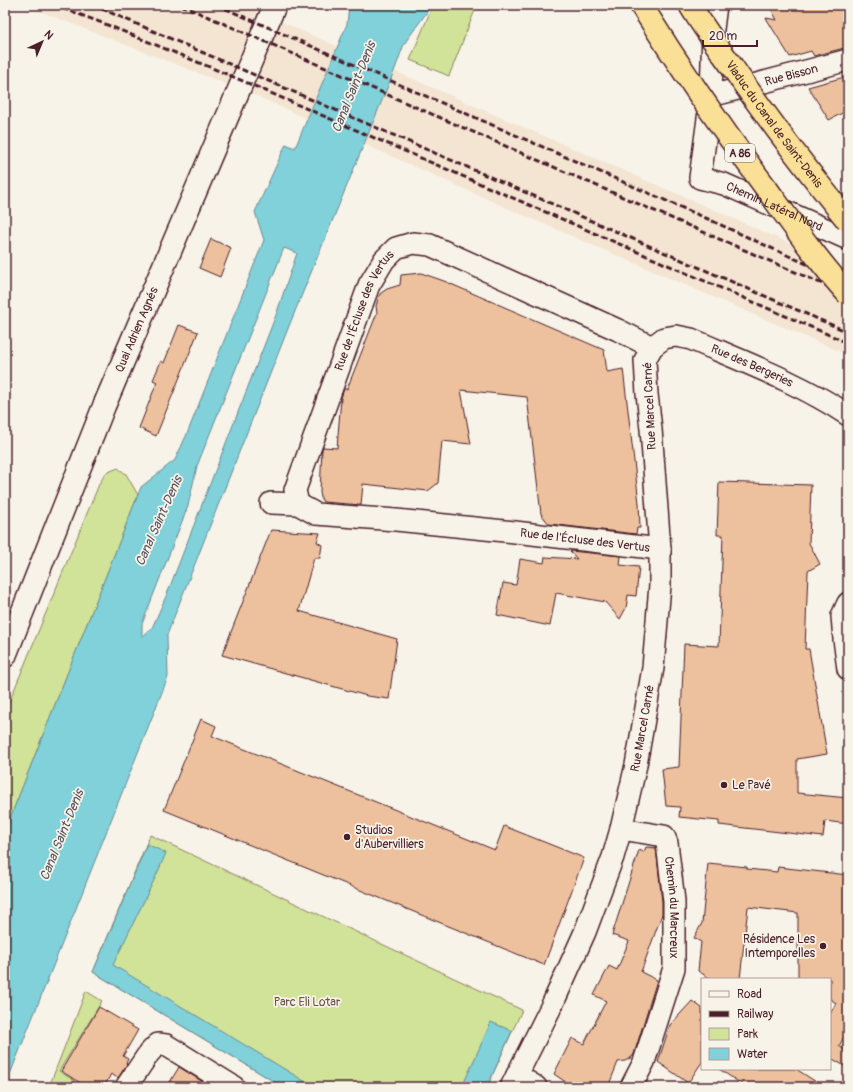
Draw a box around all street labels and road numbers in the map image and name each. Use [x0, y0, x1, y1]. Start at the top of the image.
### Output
street label: Viaduc du Canal de Saint-Denis [723, 58, 826, 191]
street label: Rue Bisson [763, 61, 820, 89]
road number: A 86 [725, 144, 755, 162]
street label: Chemin Latéral Nord [724, 178, 825, 234]
street label: Rue de l'Écluse des Vertus [331, 247, 397, 373]
street label: Quai Adrien Agnés [112, 284, 162, 375]
street label: Rue des Bergeries [709, 341, 796, 391]
street label: Rue Marcel Carné [640, 362, 660, 450]
street label: Rue de l'Écluse des Vertus [519, 525, 651, 555]
street label: Rue Marcel Carné [627, 684, 657, 773]
street label: Chemin du Marcreux [661, 856, 682, 958]

